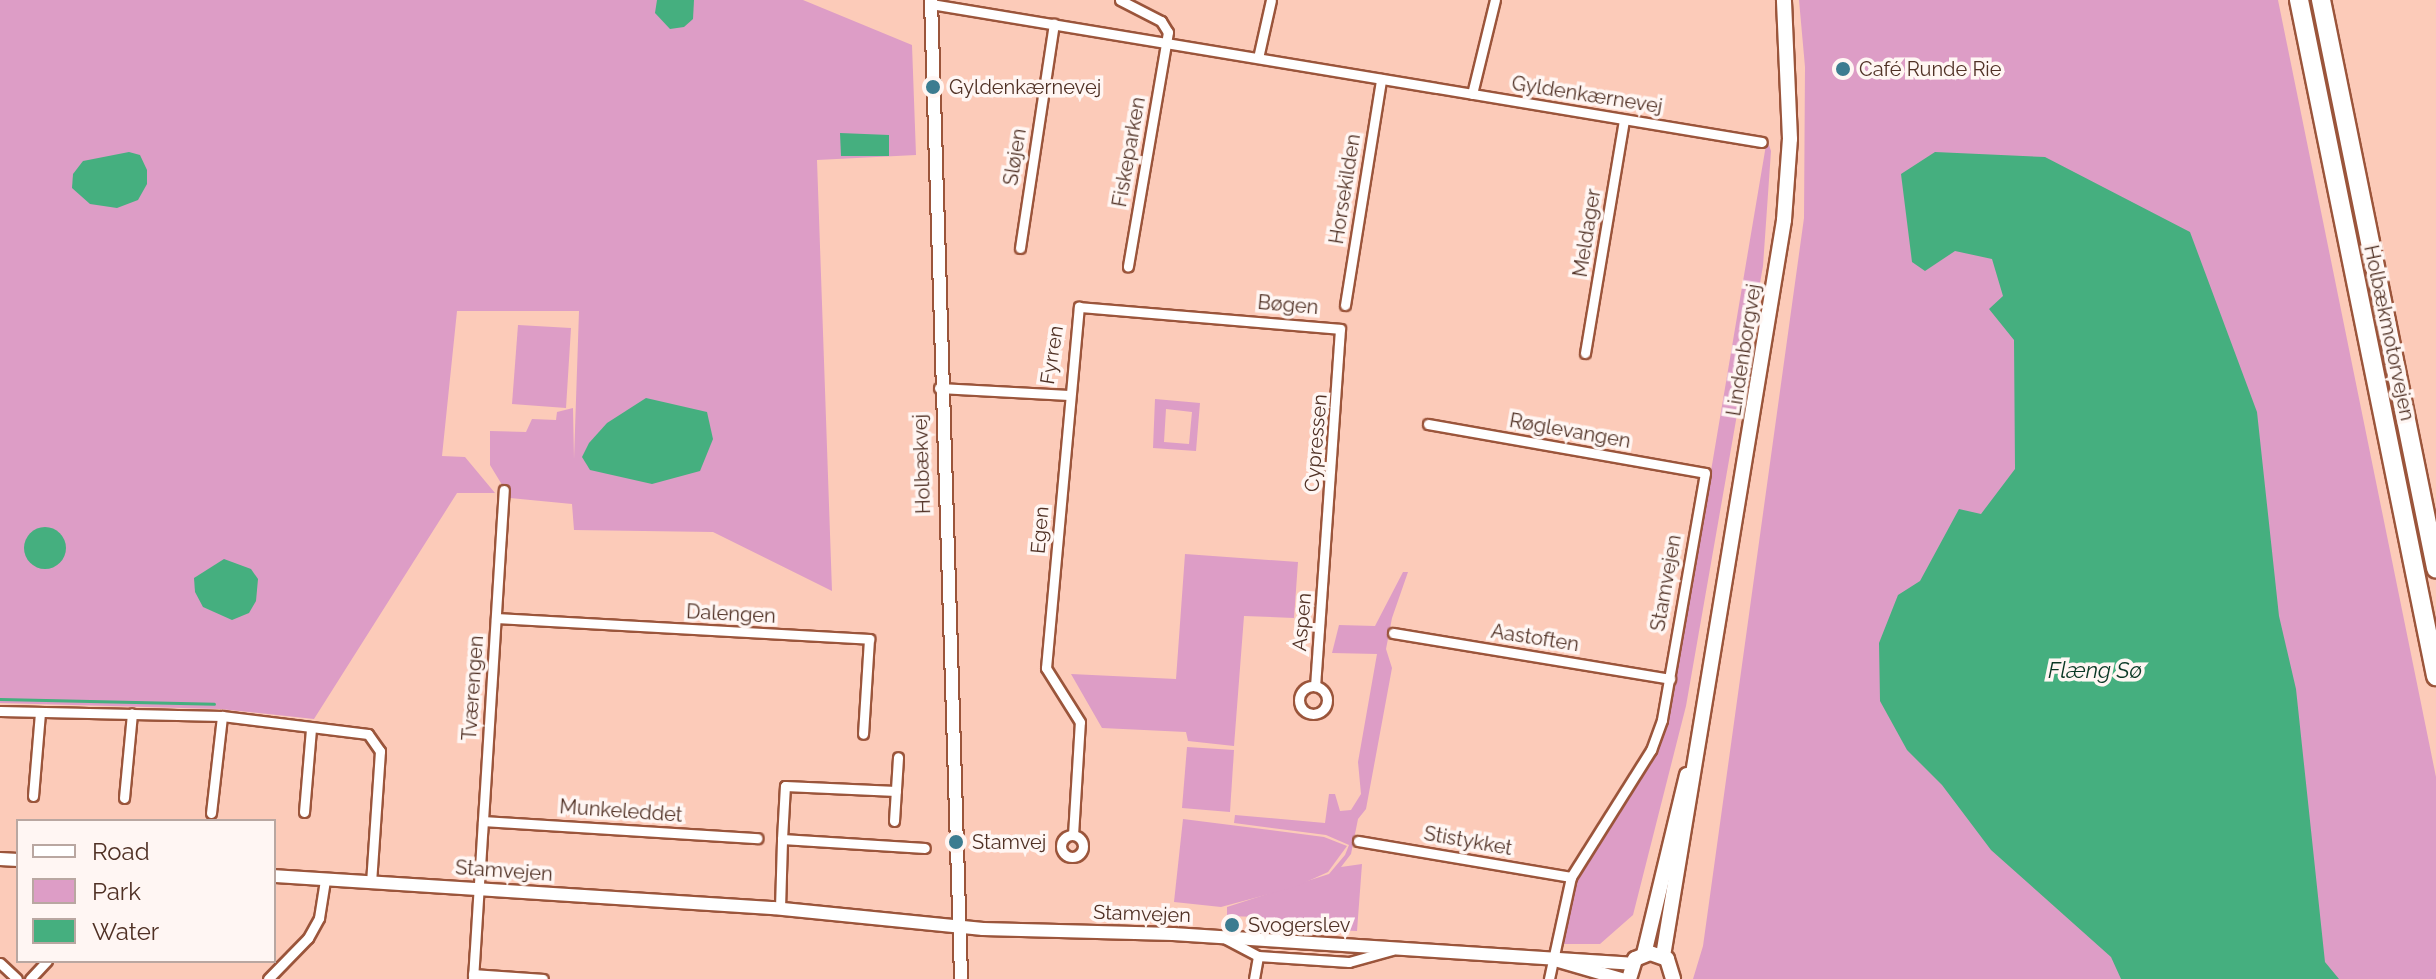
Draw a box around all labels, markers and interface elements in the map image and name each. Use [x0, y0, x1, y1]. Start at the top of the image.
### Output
place label: Café Runde Rie [1859, 57, 2001, 81]
marker: Café Runde Rie [1834, 60, 1852, 78]
street label: Gyldenkærnevej [1510, 71, 1664, 119]
place label: Gyldenkærnevej [949, 75, 1101, 99]
marker: Gyldenkærnevej [924, 78, 942, 96]
street label: Fiskeparken [1108, 95, 1150, 209]
street label: Sløjen [999, 127, 1031, 187]
street label: Horsekilden [1324, 132, 1366, 246]
street label: Meldager [1568, 187, 1606, 279]
street label: Holbækmotorvejen [2359, 243, 2419, 423]
street label: Lindenborgvej [1722, 282, 1766, 418]
street label: Bøgen [1257, 290, 1319, 320]
street label: Fyrren [1036, 324, 1068, 386]
street label: Cypressen [1300, 393, 1332, 493]
street label: Røglevangen [1508, 409, 1632, 453]
street label: Holbækvej [908, 414, 936, 514]
street label: Egen [1026, 505, 1054, 555]
street label: Stamvejen [1646, 533, 1686, 633]
street label: Aspen [1287, 592, 1317, 652]
street label: Dalengen [686, 600, 776, 628]
street label: Aastoften [1489, 619, 1581, 657]
street label: Tværengen [457, 635, 489, 741]
water label: Flæng Sø [2048, 658, 2142, 684]
street label: Munkeleddet [559, 795, 683, 827]
legend [16, 819, 276, 963]
street label: Stistykket [1422, 821, 1514, 861]
place label: Stamvej [972, 830, 1046, 854]
marker: Stamvej [947, 833, 965, 851]
text: Road [92, 837, 150, 866]
street label: Stamvejen [454, 856, 554, 886]
text: Park [92, 877, 141, 906]
street label: Stamvejen [1093, 900, 1191, 928]
place label: Svogerslev [1248, 913, 1350, 937]
marker: Svogerslev [1223, 916, 1241, 934]
text: Water [92, 917, 159, 946]

